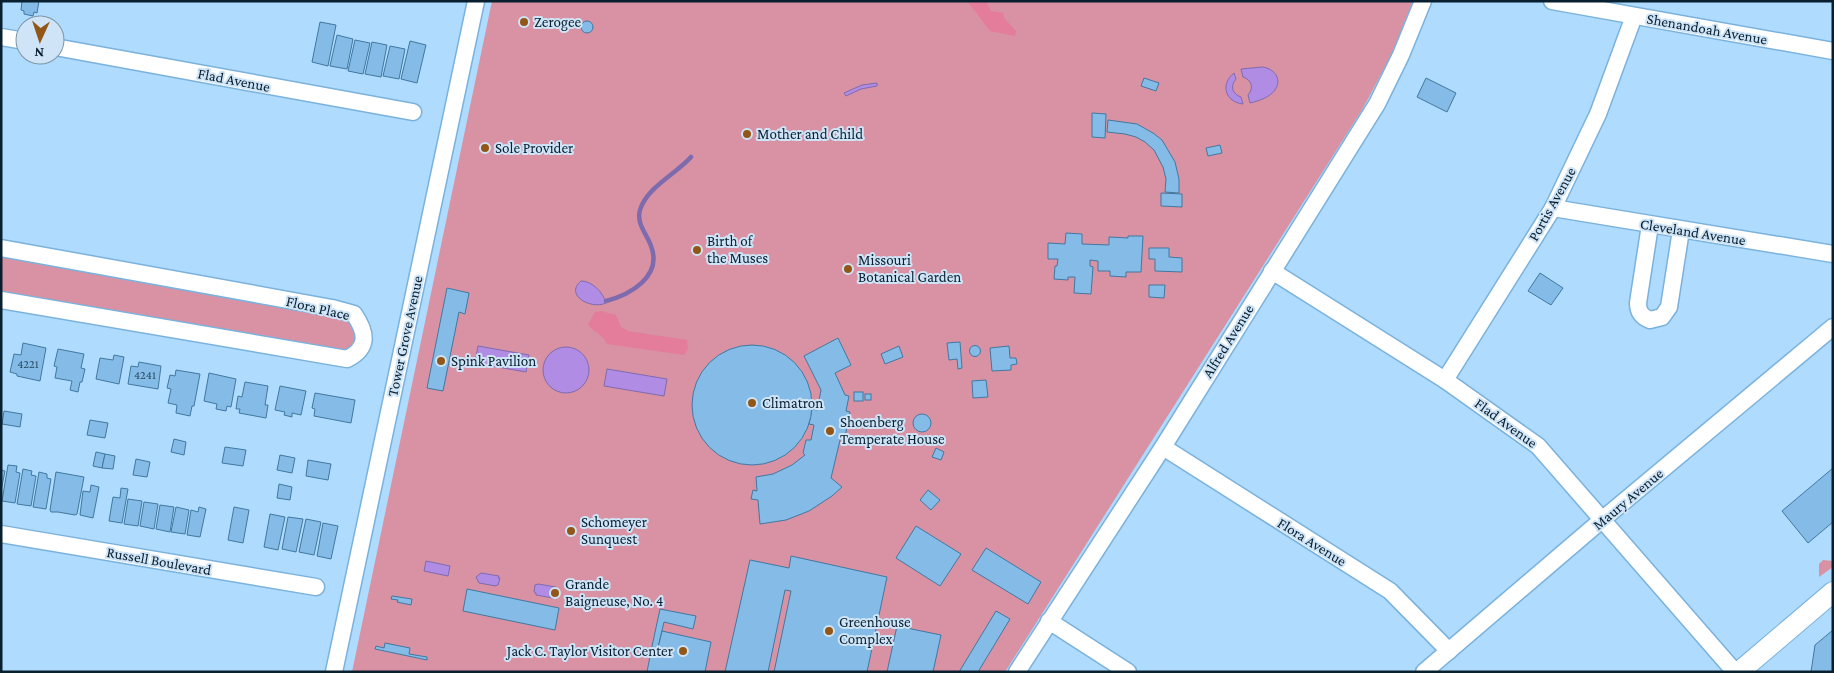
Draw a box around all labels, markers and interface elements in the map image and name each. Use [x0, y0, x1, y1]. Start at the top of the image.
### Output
street label: Shenandoah Avenue [1646, 11, 1769, 48]
place label: Zerogee [534, 14, 582, 31]
north arrow [15, 15, 65, 65]
marker: Zerogee [518, 16, 530, 28]
text: N [34, 45, 45, 61]
street label: Flad Avenue [197, 65, 272, 95]
place label: Mother and Child [757, 126, 863, 142]
marker: Mother and Child [741, 128, 753, 140]
place label: Sole Provider [495, 140, 574, 156]
marker: Sole Provider [479, 142, 491, 154]
street label: Portis Avenue [1525, 164, 1579, 244]
street label: Cleveland Avenue [1639, 216, 1747, 248]
place label: Birth of the Muses [707, 233, 768, 266]
marker: Birth of the Muses [691, 244, 703, 256]
place label: Missouri Botanical Garden [858, 252, 961, 285]
marker: Missouri Botanical Garden [842, 263, 854, 275]
street label: Tower Grove Avenue [384, 274, 426, 398]
street label: Flora Place [285, 293, 352, 323]
street label: Alfred Avenue [1199, 301, 1257, 381]
place label: Spink Pavilion [451, 353, 536, 370]
marker: Spink Pavilion [435, 355, 447, 367]
house number: 4221 [17, 357, 39, 371]
house number: 4241 [134, 368, 156, 382]
place label: Climatron [762, 395, 823, 411]
street label: Flad Avenue [1472, 395, 1541, 451]
marker: Climatron [746, 397, 758, 409]
place label: Shoenberg Temperate House [840, 414, 945, 448]
marker: Shoenberg Temperate House [824, 425, 836, 437]
street label: Maury Avenue [1590, 465, 1667, 534]
place label: Schomeyer Sunquest [581, 514, 648, 548]
street label: Flora Avenue [1275, 515, 1350, 570]
marker: Schomeyer Sunquest [565, 525, 577, 537]
street label: Russell Boulevard [105, 544, 213, 578]
place label: Grande Baigneuse, No. 4 [565, 576, 663, 610]
marker: Grande Baigneuse, No. 4 [549, 587, 561, 599]
place label: Greenhouse Complex [839, 614, 911, 648]
marker: Greenhouse Complex [823, 625, 835, 637]
place label: Jack C. Taylor Visitor Center [505, 643, 674, 660]
marker: Jack C. Taylor Visitor Center [677, 645, 689, 657]

